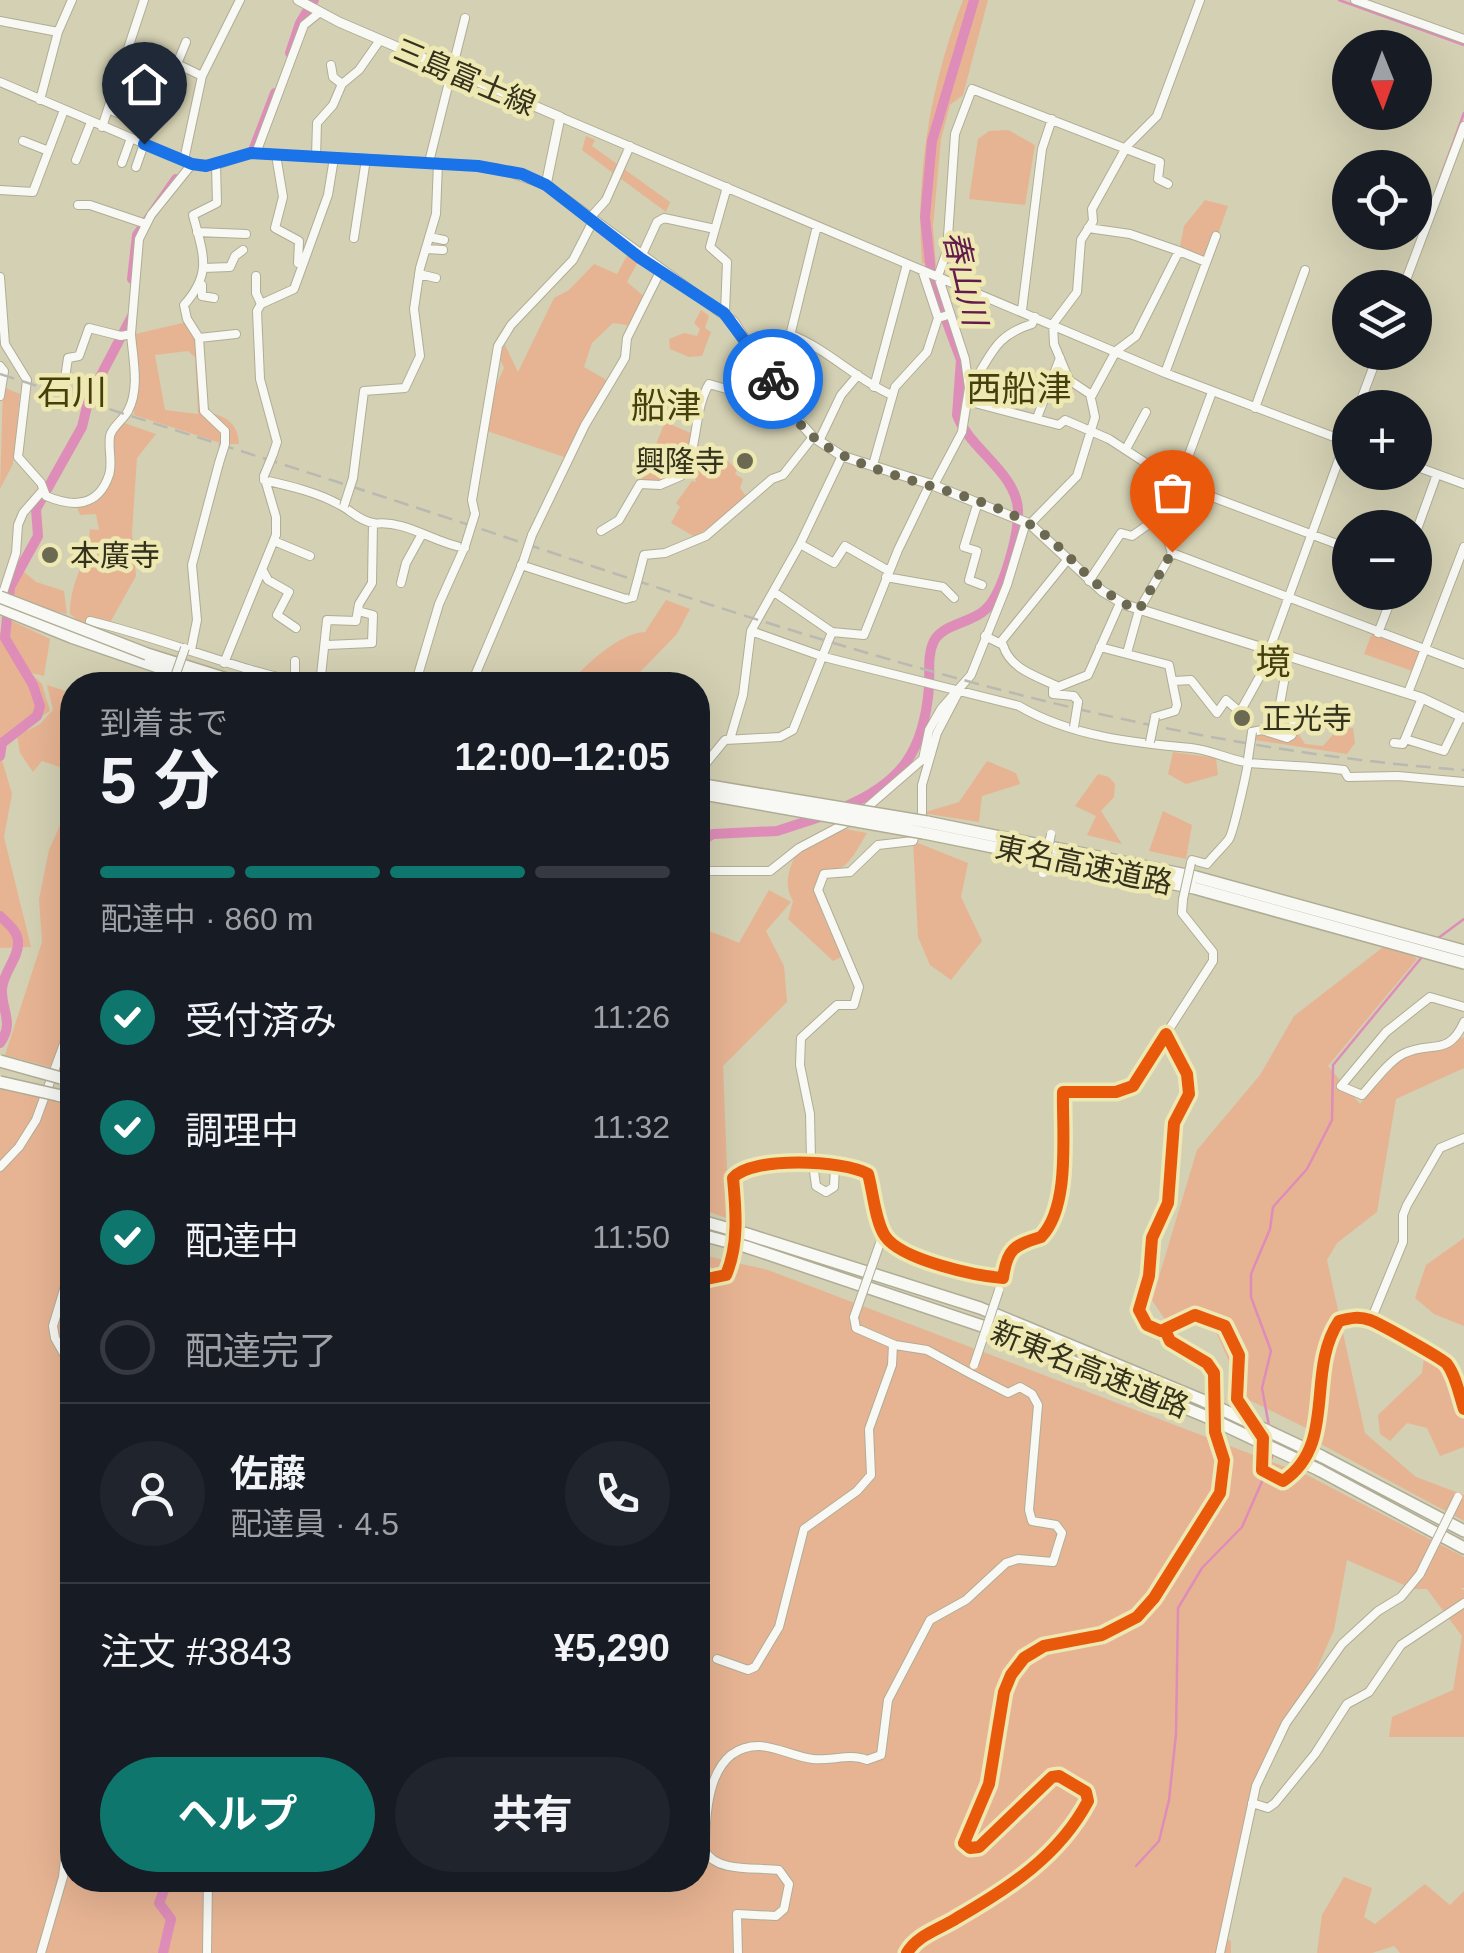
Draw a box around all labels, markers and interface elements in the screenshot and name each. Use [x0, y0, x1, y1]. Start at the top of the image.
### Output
north arrow [1332, 30, 1432, 130]
map controls [1332, 30, 1432, 610]
street label: 三島富士線 [390, 33, 540, 121]
pin [102, 42, 187, 145]
icon: home [117, 57, 172, 112]
button: locate [1332, 150, 1432, 250]
water label: 春山川 [937, 227, 994, 332]
button: layers [1332, 270, 1432, 370]
courier [723, 329, 823, 429]
icon: bike [746, 352, 801, 407]
district label: 西船津 [966, 369, 1072, 408]
district label: 石川 [37, 372, 107, 411]
district label: 船津 [631, 386, 701, 425]
button: + [1332, 390, 1432, 490]
place label: 興隆寺 [635, 445, 725, 478]
marker: 興隆寺 [734, 450, 756, 472]
pin [1130, 450, 1215, 553]
icon: bag [1145, 465, 1200, 520]
button: − [1332, 510, 1432, 610]
place label: 本廣寺 [70, 539, 160, 572]
marker: 本廣寺 [39, 544, 61, 566]
district label: 境 [1255, 642, 1291, 681]
place label: 正光寺 [1262, 702, 1352, 735]
text: 到着まで [100, 705, 228, 741]
marker: 正光寺 [1231, 707, 1253, 729]
text: 12:00–12:05 [454, 736, 670, 778]
text: 5 分 [100, 744, 219, 817]
street label: 東名高速道路 [993, 830, 1175, 900]
text: 配達中 · 860 m [100, 901, 313, 937]
icon: check [100, 990, 155, 1045]
text: 11:26 [592, 999, 670, 1035]
text: 受付済み [185, 1000, 337, 1042]
icon: check [100, 1100, 155, 1155]
text: 11:32 [592, 1109, 670, 1145]
text: 調理中 [185, 1110, 299, 1152]
icon: check [100, 1210, 155, 1265]
text: 11:50 [592, 1219, 670, 1255]
text: 配達中 [185, 1220, 299, 1262]
street label: 新東名高速道路 [986, 1314, 1194, 1424]
text: 配達完了 [185, 1330, 337, 1372]
button: person [100, 1441, 205, 1546]
button: phone [565, 1441, 670, 1546]
text: 佐藤 [230, 1453, 306, 1495]
text: 配達員 · 4.5 [230, 1506, 399, 1542]
text: ¥5,290 [554, 1627, 670, 1669]
text: 注文 #3843 [100, 1631, 292, 1673]
button: ヘルプ [100, 1757, 375, 1872]
button: 共有 [395, 1757, 670, 1872]

